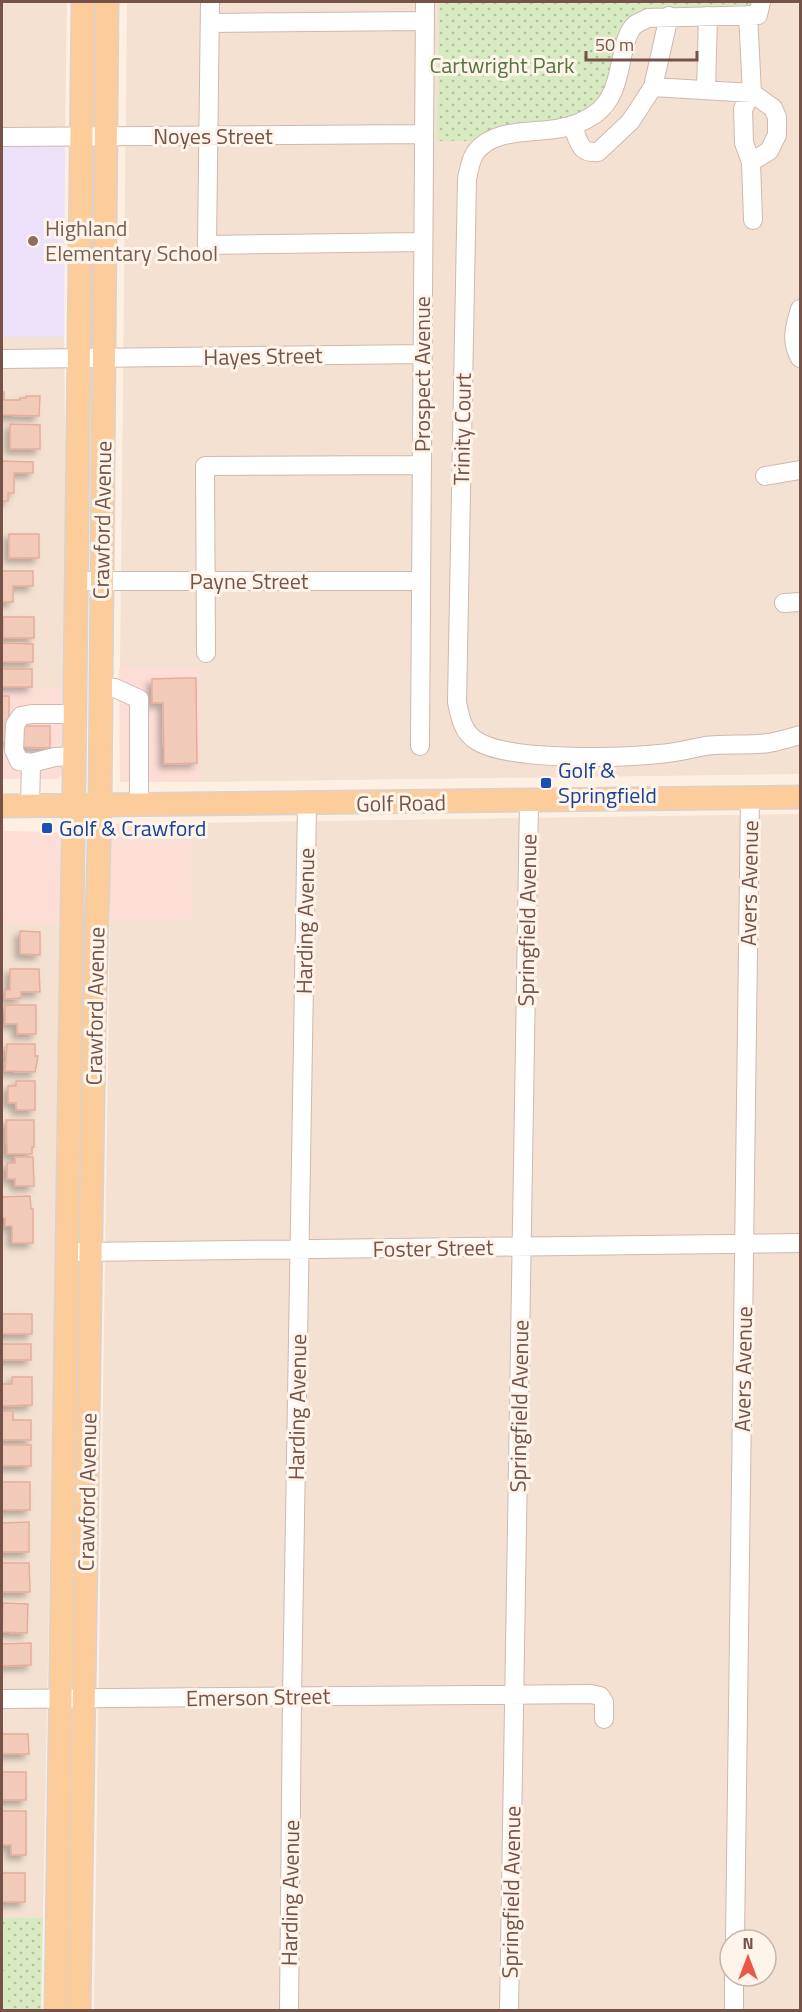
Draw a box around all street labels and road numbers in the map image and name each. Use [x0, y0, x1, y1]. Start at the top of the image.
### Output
street label: Noyes Street [153, 119, 273, 153]
street label: Prospect Avenue [405, 296, 439, 452]
street label: Hayes Street [203, 338, 323, 374]
street label: Trinity Court [444, 372, 480, 485]
street label: Crawford Avenue [84, 440, 120, 600]
street label: Payne Street [190, 564, 309, 598]
street label: Golf Road [356, 785, 446, 821]
street label: Avers Avenue [731, 820, 767, 946]
street label: Springfield Avenue [508, 833, 546, 1007]
street label: Harding Avenue [287, 847, 323, 995]
street label: Crawford Avenue [77, 926, 113, 1086]
street label: Foster Street [372, 1230, 494, 1266]
street label: Avers Avenue [725, 1306, 761, 1432]
street label: Springfield Avenue [500, 1319, 538, 1493]
street label: Harding Avenue [279, 1333, 315, 1481]
street label: Crawford Avenue [69, 1412, 105, 1572]
street label: Emerson Street [185, 1679, 331, 1715]
street label: Springfield Avenue [492, 1805, 530, 1979]
street label: Harding Avenue [272, 1819, 308, 1967]

